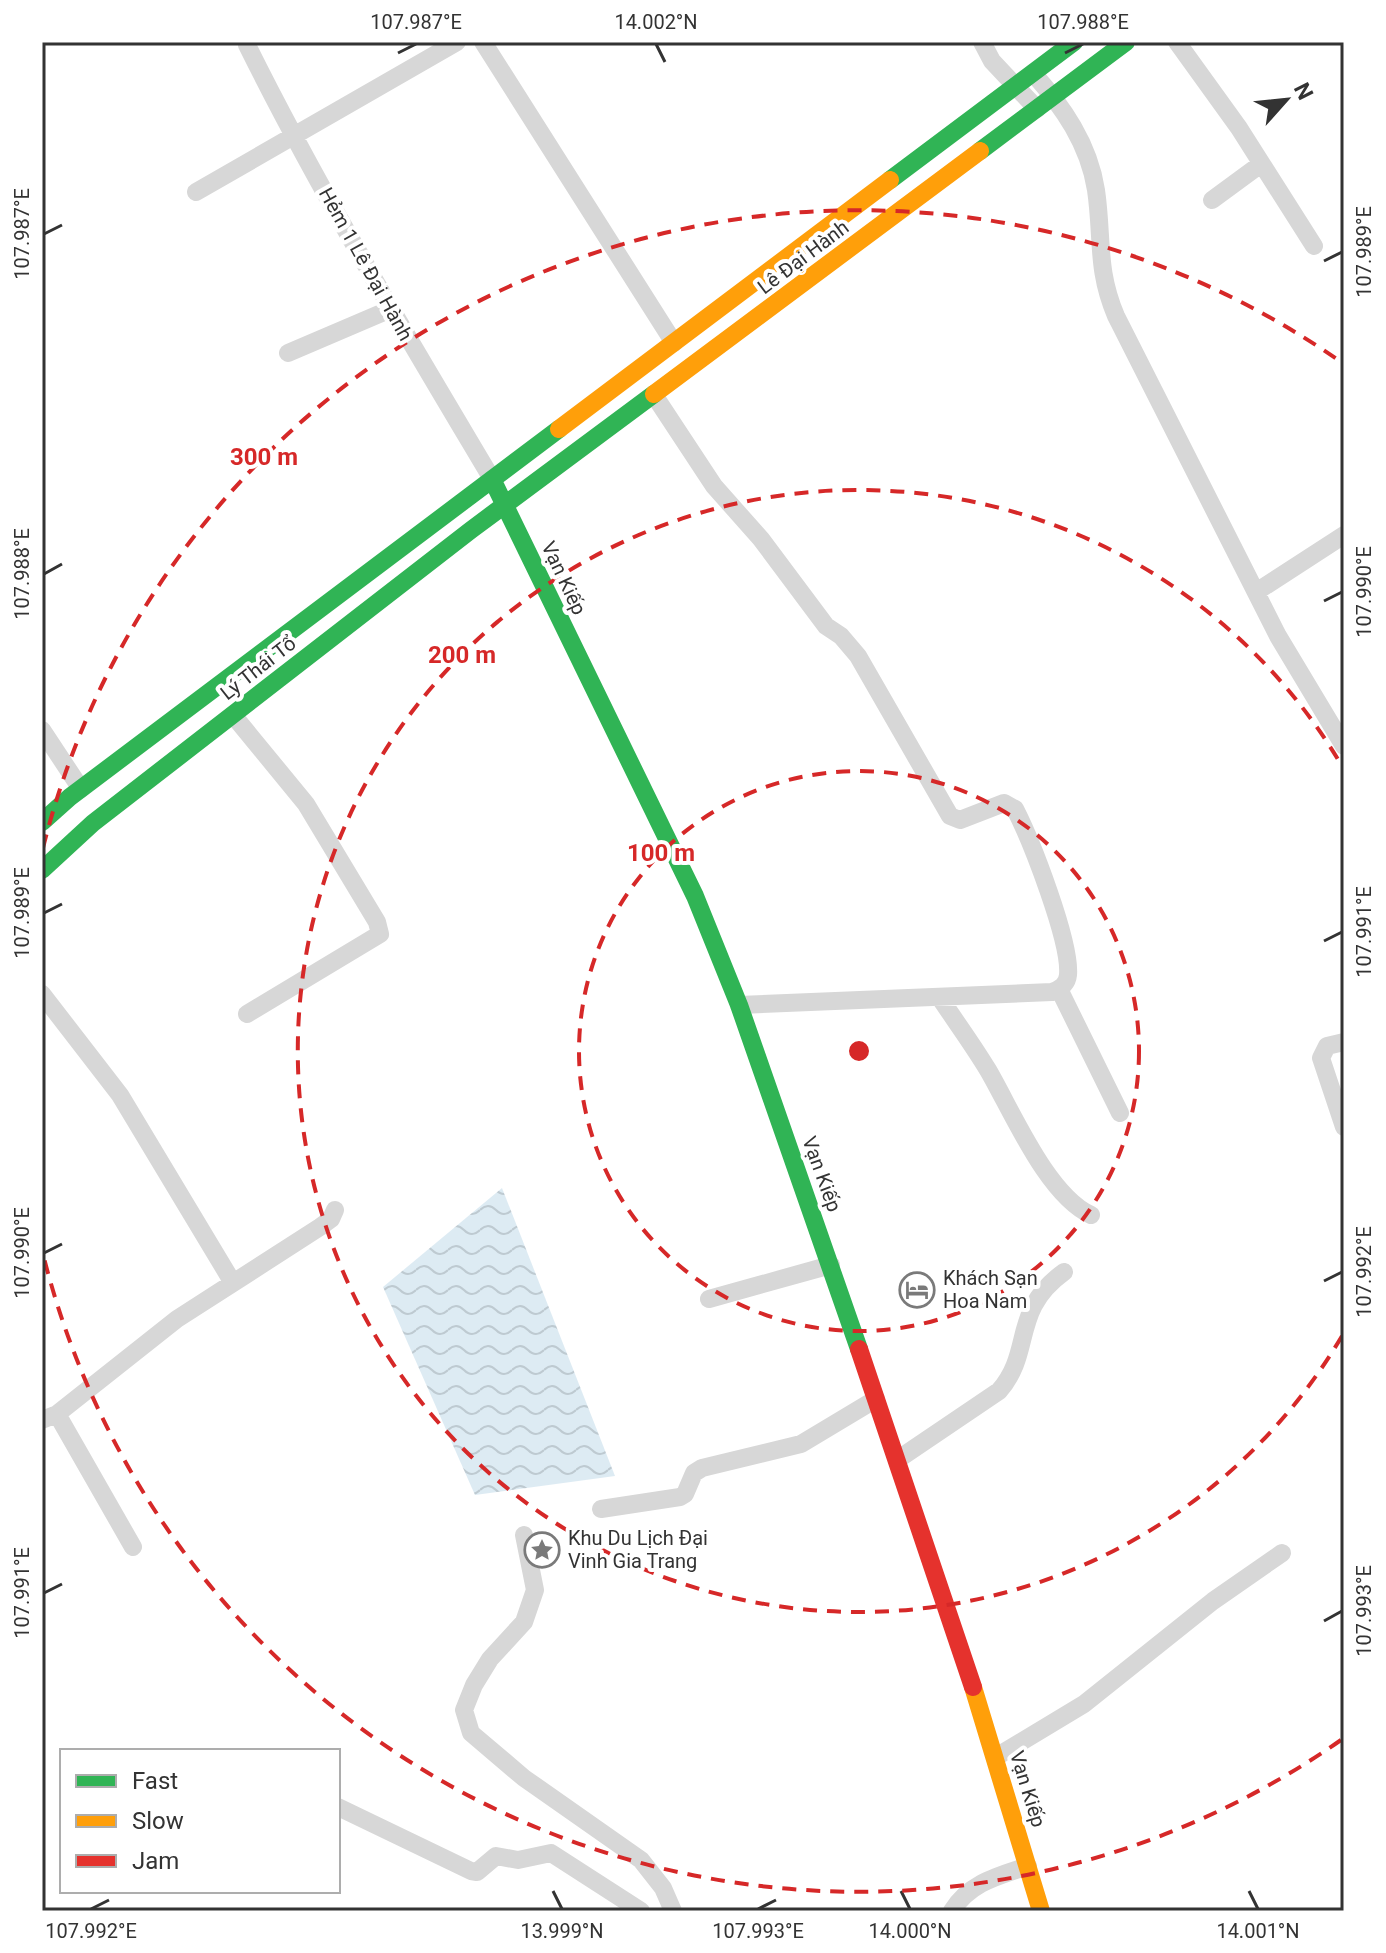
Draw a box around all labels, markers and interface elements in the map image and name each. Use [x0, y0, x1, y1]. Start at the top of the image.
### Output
text: 107.987°E [370, 10, 462, 34]
text: 14.002°N [614, 10, 698, 34]
text: 107.988°E [1037, 10, 1129, 34]
north arrow [1246, 60, 1326, 140]
text: N [1289, 79, 1318, 104]
street label: Hẻm 1 Lê Đại Hành [314, 183, 418, 345]
text: 107.987°E [10, 188, 34, 280]
text: 107.989°E [1352, 206, 1376, 298]
street label: Lê Đại Hành [753, 215, 853, 299]
text: 300 m [230, 443, 298, 471]
text: 107.988°E [10, 528, 34, 620]
street label: Vạn Kiếp [537, 537, 591, 619]
text: 107.990°E [1352, 546, 1376, 638]
street label: Lý Thái Tổ [215, 631, 301, 705]
text: 200 m [428, 641, 496, 669]
text: 100 m [627, 839, 695, 867]
text: 107.989°E [10, 867, 34, 959]
text: 107.991°E [1352, 886, 1376, 978]
centre of rings [845, 1037, 873, 1065]
street label: Vạn Kiếp [797, 1133, 847, 1215]
text: 107.990°E [10, 1207, 34, 1299]
text: 107.992°E [1352, 1226, 1376, 1318]
place label: Khách Sạn Hoa Nam [943, 1266, 1038, 1313]
hotel icon: Khách Sạn Hoa Nam [898, 1271, 936, 1309]
place label: Khu Du Lịch Đại Vinh Gia Trang [568, 1526, 708, 1573]
place icon: Khu Du Lịch Đại Vinh Gia Trang [523, 1531, 561, 1569]
text: 107.991°E [10, 1547, 34, 1639]
text: 107.993°E [1352, 1565, 1376, 1657]
street label: Vạn Kiếp [1005, 1748, 1051, 1830]
legend [60, 1749, 340, 1893]
text: Fast [132, 1767, 178, 1795]
text: Slow [132, 1807, 184, 1835]
text: Jam [132, 1847, 179, 1875]
text: 107.992°E [45, 1919, 137, 1943]
text: 13.999°N [520, 1919, 604, 1943]
text: 107.993°E [712, 1919, 804, 1943]
text: 14.000°N [868, 1919, 952, 1943]
text: 14.001°N [1216, 1919, 1300, 1943]

